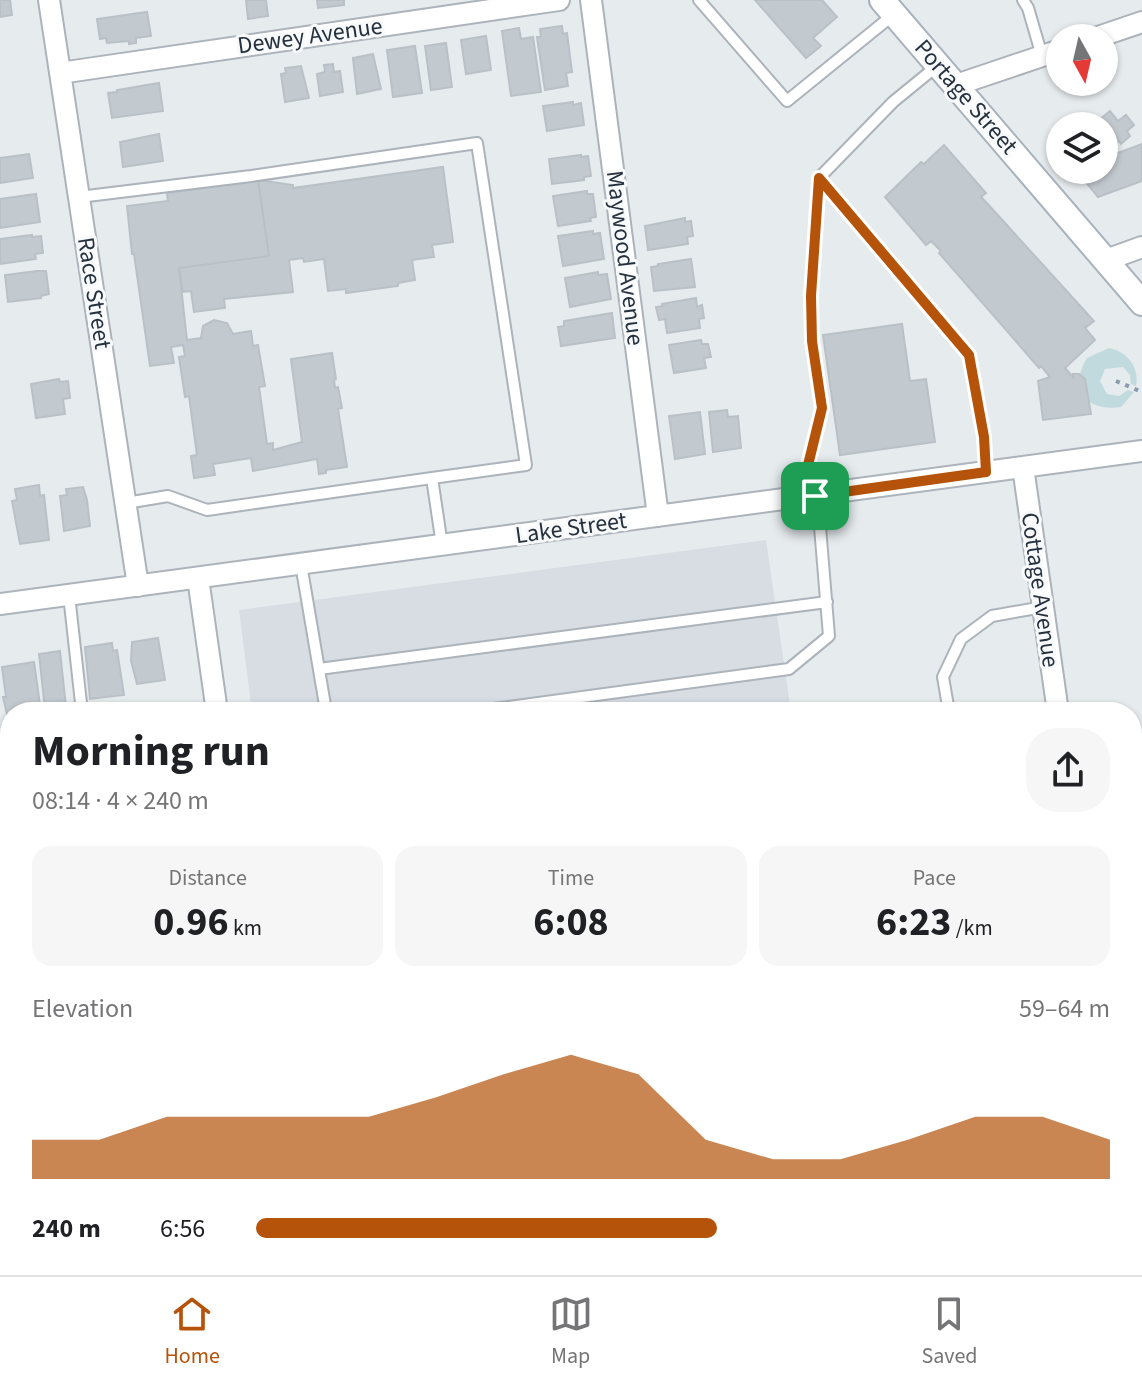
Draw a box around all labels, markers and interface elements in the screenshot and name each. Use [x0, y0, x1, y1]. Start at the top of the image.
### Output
street label: Dewey Avenue [235, 9, 385, 63]
north arrow [1046, 24, 1118, 96]
map controls [1046, 24, 1118, 184]
street label: Portage Street [906, 32, 1026, 162]
button: layers [1046, 112, 1118, 184]
street label: Maywood Avenue [597, 169, 653, 347]
street label: Race Street [68, 234, 120, 352]
pin [781, 462, 849, 530]
icon: arrive [793, 474, 837, 518]
street label: Lake Street [513, 503, 629, 553]
street label: Cottage Avenue [1012, 510, 1068, 670]
text: Morning run [32, 720, 270, 783]
button: share [1026, 728, 1110, 812]
text: 08:14 · 4 × 240 m [32, 782, 209, 819]
text: Distance [169, 862, 247, 894]
text: Time [548, 862, 594, 894]
text: Pace [913, 862, 956, 894]
text: 0.96 [153, 894, 229, 951]
text: 6:08 [533, 894, 609, 951]
text: 6:23 [876, 894, 951, 951]
text: km [229, 912, 262, 944]
text: /km [951, 912, 993, 944]
text: Elevation [32, 990, 133, 1027]
text: 59–64 m [1019, 990, 1110, 1027]
text: 240 m [32, 1210, 101, 1247]
text: 6:56 [160, 1210, 205, 1247]
tab: Home [164, 1292, 220, 1372]
tab: Map [549, 1292, 593, 1372]
tab: Saved [921, 1292, 978, 1372]

